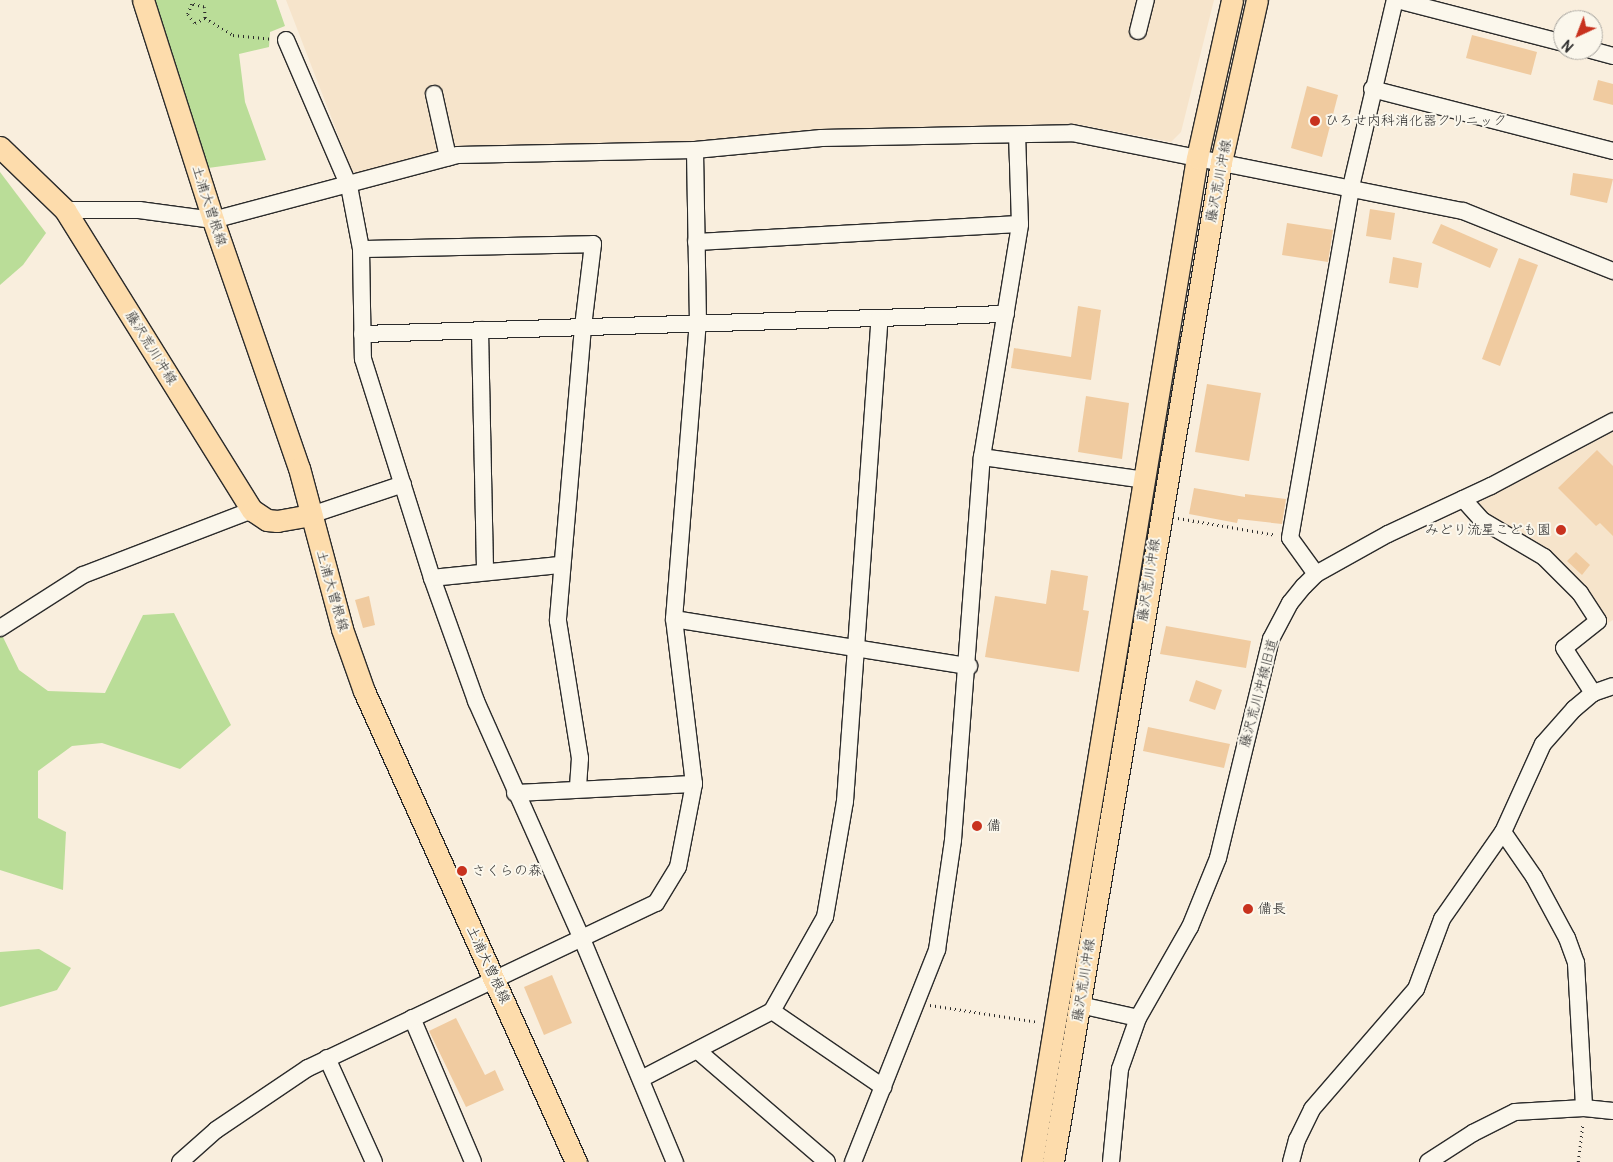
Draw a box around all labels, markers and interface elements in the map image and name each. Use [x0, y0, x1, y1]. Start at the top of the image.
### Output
north arrow [1553, 10, 1603, 60]
text: N [1559, 36, 1577, 55]
place label: ひろせ内科消化器クリニック [1325, 113, 1507, 129]
marker: ひろせ内科消化器クリニック [1309, 115, 1321, 127]
street label: 藤沢荒川沖線 [1203, 138, 1235, 224]
street label: 土浦大曽根線 [188, 163, 230, 249]
street label: 藤沢荒川沖線 [122, 308, 180, 388]
place label: みどり流星こども園 [1425, 522, 1551, 538]
marker: みどり流星こども園 [1555, 524, 1567, 536]
street label: 藤沢荒川沖線 [1134, 537, 1164, 623]
street label: 土浦大曽根線 [312, 548, 352, 634]
street label: 藤沢荒川沖線旧道 [1236, 637, 1282, 749]
place label: 備 [987, 818, 1001, 834]
marker: 備 [971, 820, 983, 832]
place label: さくらの森 [472, 863, 542, 879]
marker: さくらの森 [456, 865, 468, 877]
place label: 備長 [1258, 901, 1286, 917]
marker: 備長 [1242, 903, 1254, 915]
street label: 土浦大曽根線 [463, 923, 513, 1007]
street label: 藤沢荒川沖線 [1069, 937, 1099, 1023]

